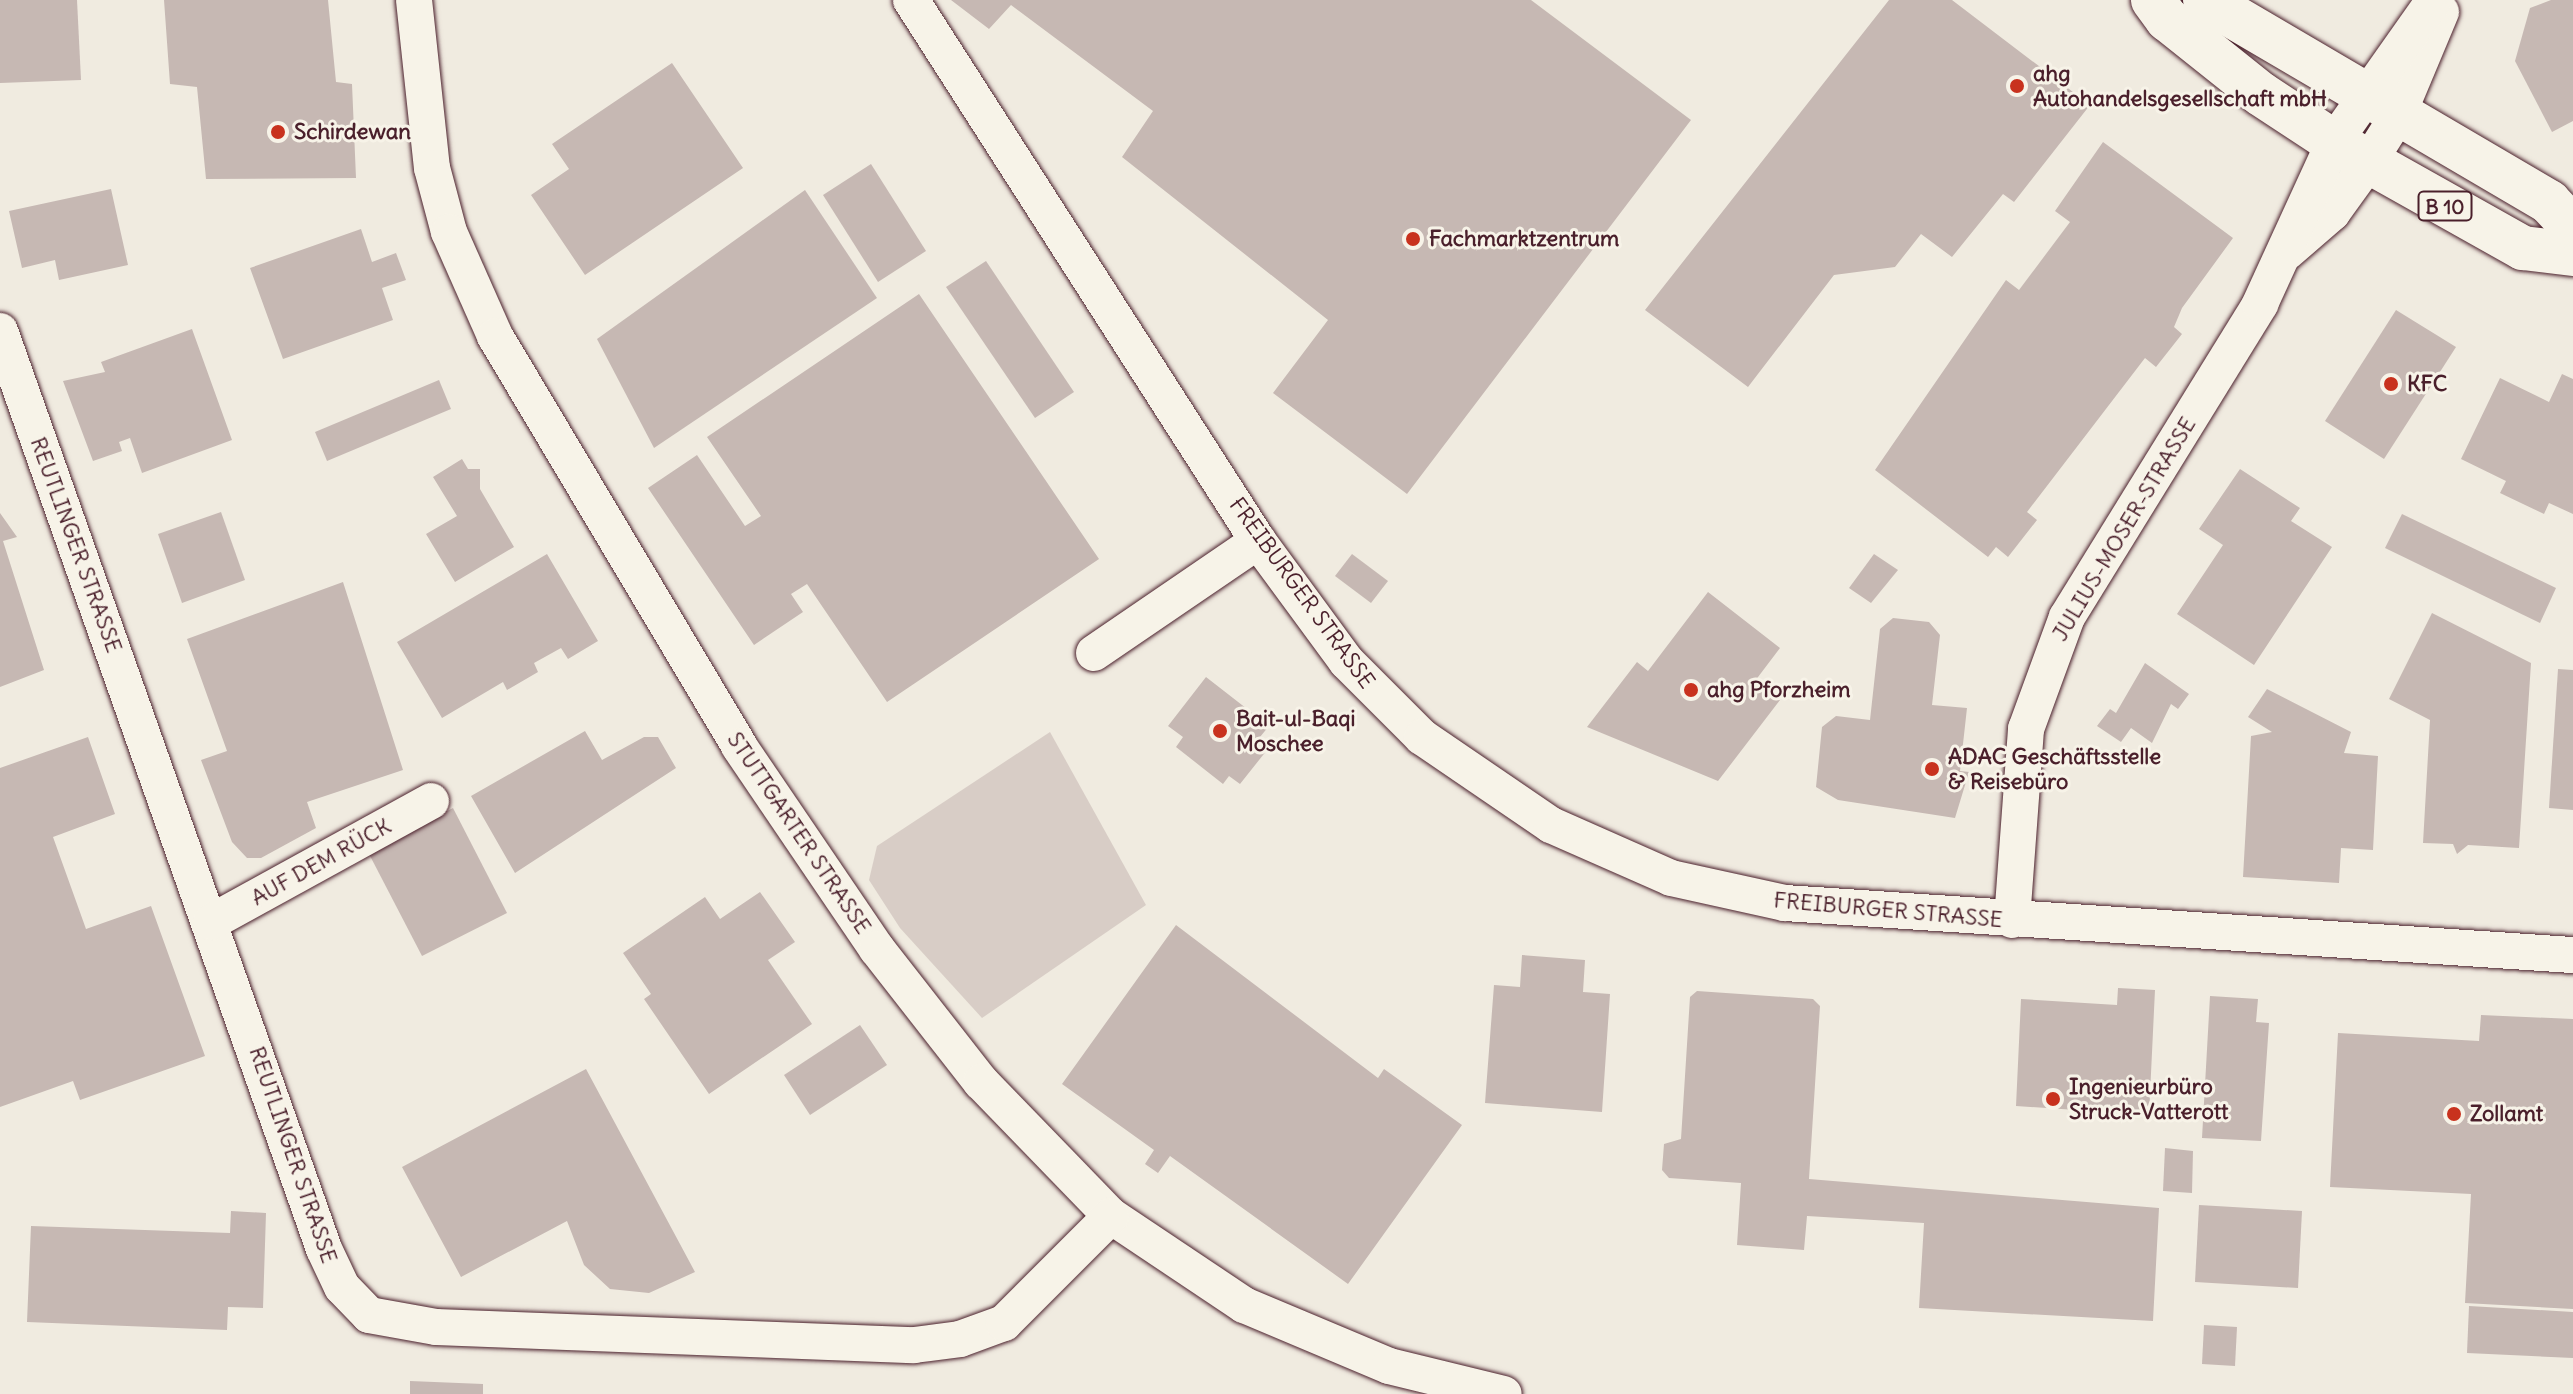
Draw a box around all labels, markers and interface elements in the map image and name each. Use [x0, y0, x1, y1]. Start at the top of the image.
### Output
place label: ahg Autohandelsgesellschaft mbH [2033, 60, 2327, 112]
marker: ahg Autohandelsgesellschaft mbH [2008, 77, 2026, 95]
place label: Schirdewan [294, 119, 411, 145]
marker: Schirdewan [269, 123, 287, 141]
road number: B 10 [2417, 190, 2473, 222]
place label: Fachmarktzentrum [1429, 226, 1619, 252]
marker: Fachmarktzentrum [1404, 230, 1422, 248]
place label: KFC [2407, 371, 2447, 397]
marker: KFC [2382, 375, 2400, 393]
street label: JULIUS-MOSER-STRASSE [2047, 412, 2201, 646]
street label: REUTLINGER STRASSE [25, 434, 127, 656]
street label: FREIBURGER STRASSE [1224, 492, 1380, 694]
place label: ahg Pforzheim [1707, 677, 1851, 703]
marker: ahg Pforzheim [1682, 681, 1700, 699]
place label: Bait-ul-Baqi Moschee [1236, 705, 1355, 756]
marker: Bait-ul-Baqi Moschee [1211, 722, 1229, 740]
street label: STUTTGARTER STRASSE [722, 727, 876, 939]
place label: ADAC Geschäftsstelle & Reisebüro [1948, 743, 2161, 794]
marker: ADAC Geschäftsstelle & Reisebüro [1923, 760, 1941, 778]
street label: AUF DEM RÜCK [247, 813, 395, 911]
street label: FREIBURGER STRASSE [1772, 887, 2004, 933]
street label: REUTLINGER STRASSE [243, 1043, 343, 1267]
place label: Ingenieurbüro Struck-Vatterott [2069, 1073, 2228, 1124]
marker: Ingenieurbüro Struck-Vatterott [2044, 1090, 2062, 1108]
place label: Zollamt [2470, 1101, 2543, 1127]
marker: Zollamt [2445, 1105, 2463, 1123]

